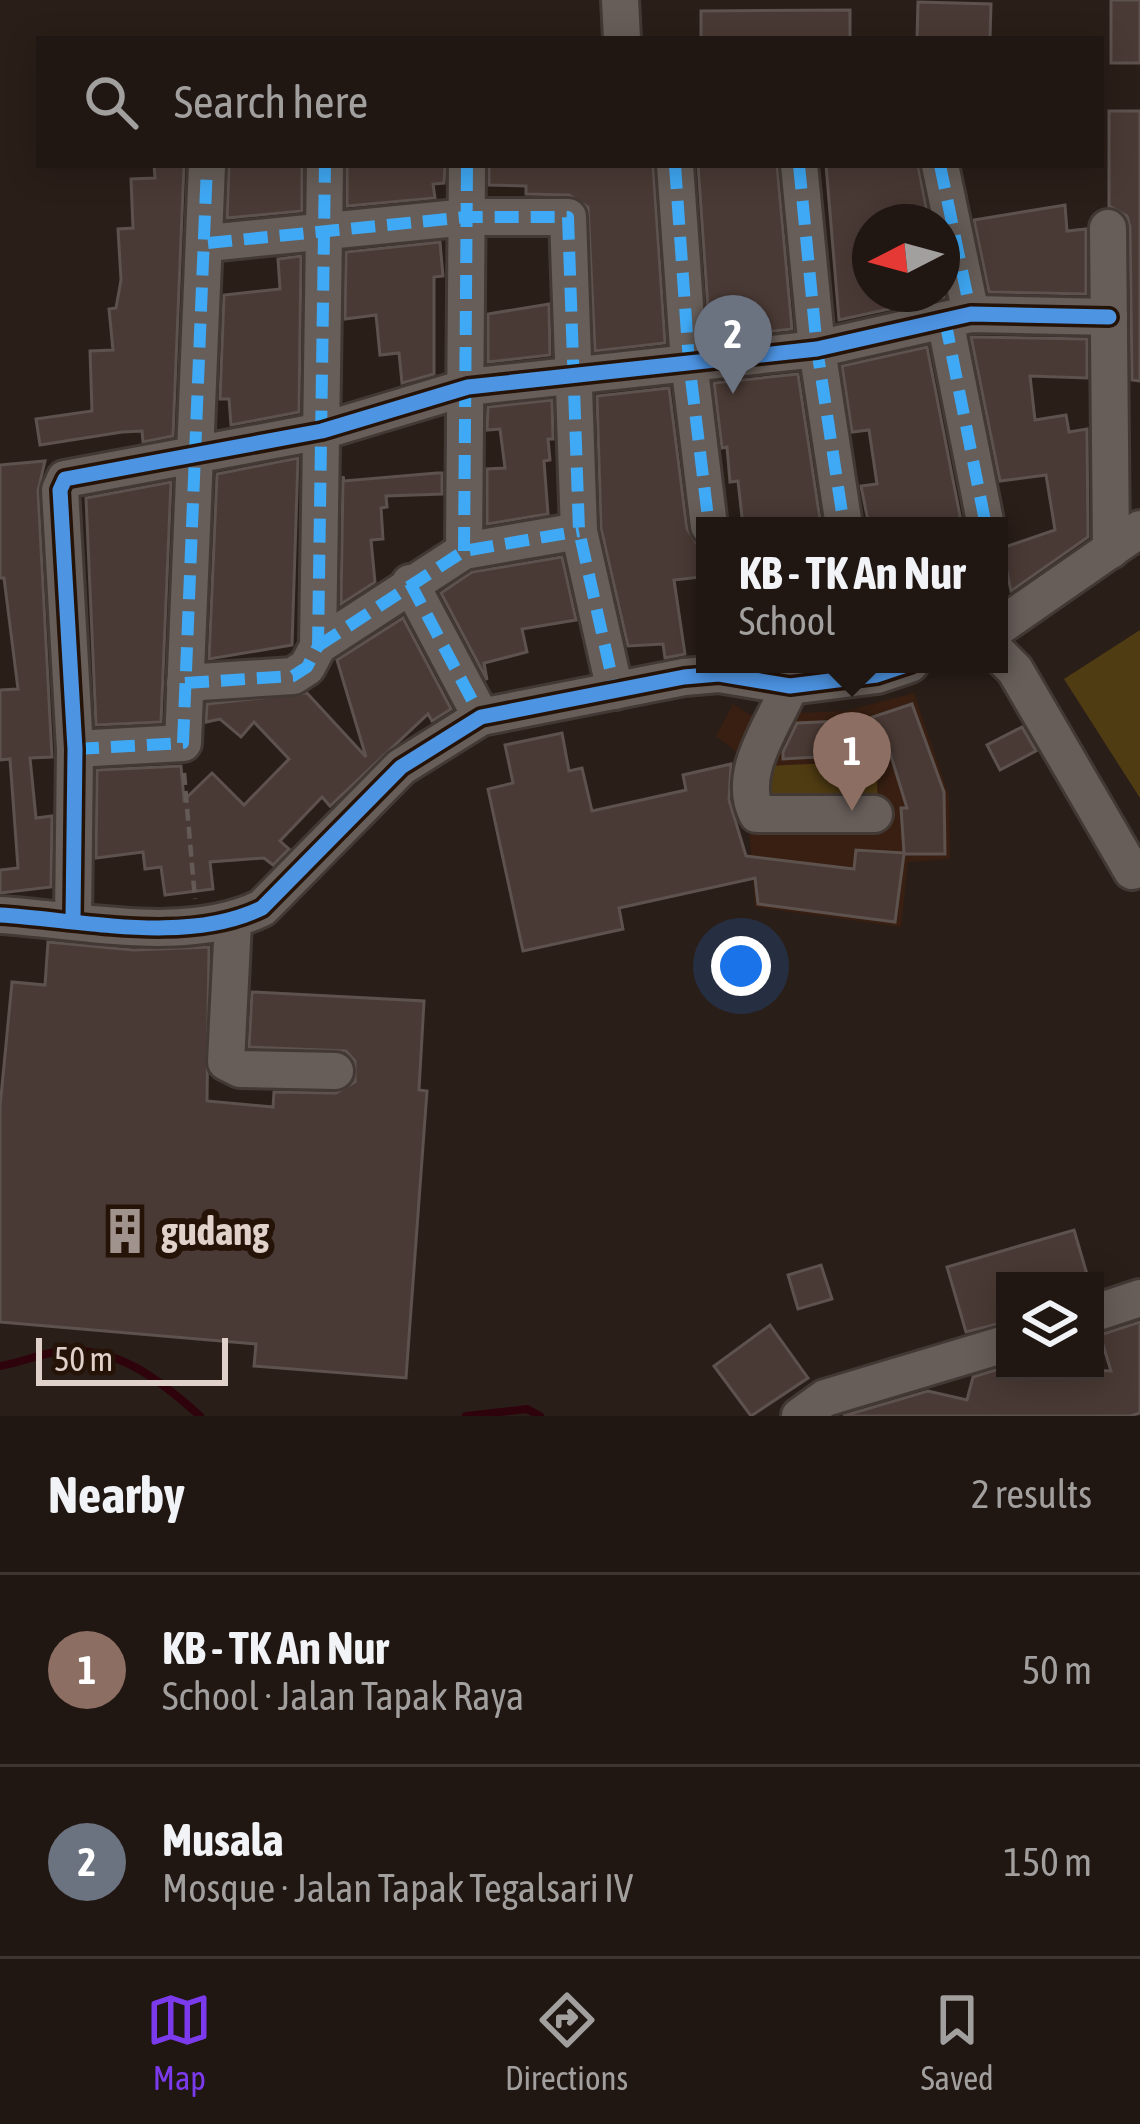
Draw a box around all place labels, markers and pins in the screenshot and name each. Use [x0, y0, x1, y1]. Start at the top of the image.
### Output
pin: 2 [694, 295, 772, 394]
pin: 1 [813, 712, 891, 811]
building icon: gudang [100, 1206, 150, 1256]
place label: gudang [161, 1209, 269, 1253]

